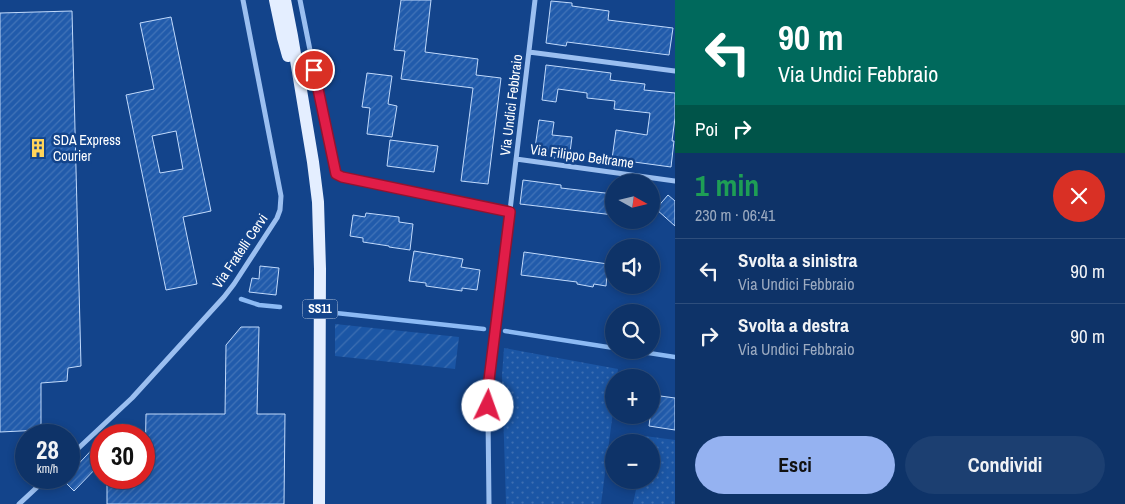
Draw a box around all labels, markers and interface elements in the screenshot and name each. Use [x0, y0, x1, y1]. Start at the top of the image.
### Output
text: 90 m [778, 14, 843, 61]
icon: left [695, 20, 760, 85]
pin [293, 49, 335, 91]
street label: Via Undici Febbraio [496, 53, 526, 157]
icon: arrive [300, 56, 328, 84]
text: Via Undici Febbraio [778, 59, 938, 89]
icon: right [728, 115, 756, 143]
text: Poi [695, 116, 718, 142]
place label: SDA Express Courier [53, 131, 121, 165]
building icon: SDA Express Courier [27, 137, 49, 159]
street label: Via Filippo Beltrame [529, 140, 635, 172]
text: 1 min [695, 165, 759, 205]
button: close [1053, 170, 1105, 222]
north arrow [605, 174, 660, 229]
map controls [605, 174, 660, 489]
text: 230 m · 06:41 [695, 204, 775, 226]
street label: Via Fratelli Cervi [209, 210, 271, 292]
button: sound [605, 239, 660, 294]
text: Svolta a sinistra [738, 247, 858, 273]
icon: left [695, 257, 723, 285]
text: 90 m [1070, 258, 1105, 284]
text: Via Undici Febbraio [738, 273, 855, 295]
road number: SS11 [302, 300, 338, 318]
button: search [605, 304, 660, 359]
text: Svolta a destra [738, 312, 849, 338]
icon: right [695, 322, 723, 350]
text: 90 m [1070, 323, 1105, 349]
text: Via Undici Febbraio [738, 338, 855, 360]
button: + [605, 369, 660, 424]
position arrow [461, 379, 513, 431]
speed limit sign: 30 [90, 424, 155, 489]
text: 28 [36, 433, 59, 467]
button: − [605, 434, 660, 489]
button: Esci [695, 436, 895, 494]
button: Condividi [905, 436, 1105, 494]
text: km/h [37, 461, 58, 477]

